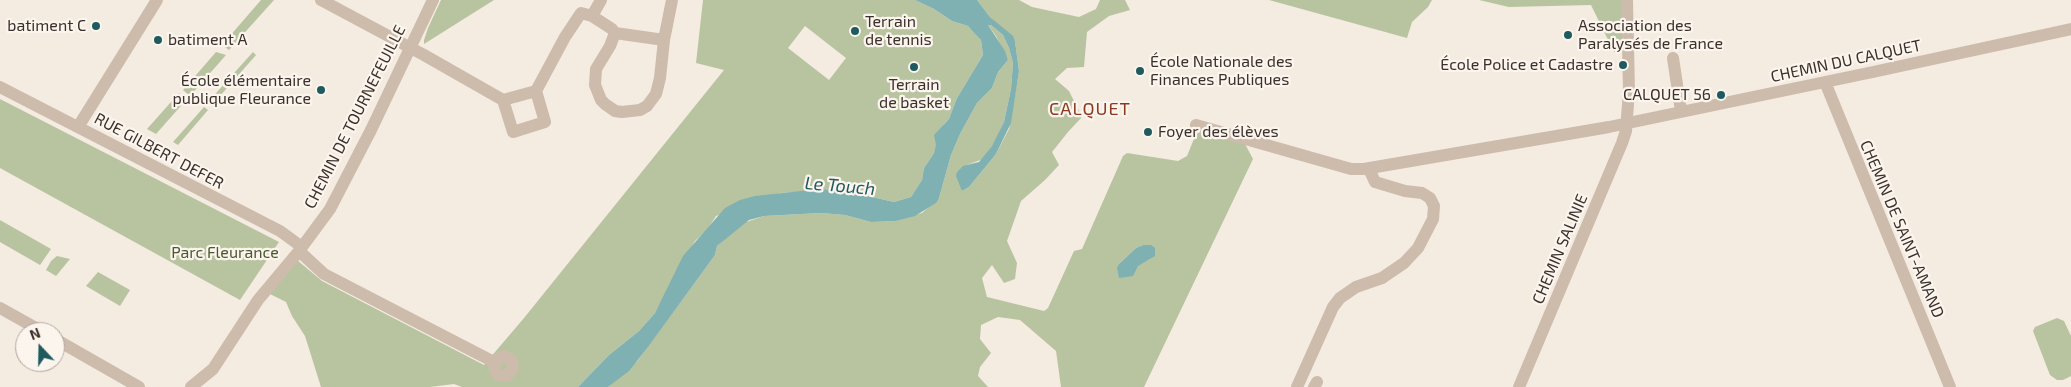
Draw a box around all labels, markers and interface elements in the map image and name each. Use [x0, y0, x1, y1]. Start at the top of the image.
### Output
place label: Terrain de tennis [865, 12, 932, 50]
place label: batiment C [7, 16, 86, 36]
place label: Association des Paralysés de France [1578, 16, 1723, 54]
marker: batiment C [90, 20, 102, 32]
street label: CHEMIN DE TOURNEFEUILLE [300, 22, 410, 212]
marker: Terrain de tennis [849, 25, 861, 37]
marker: Association des Paralysés de France [1562, 29, 1574, 41]
place label: batiment A [168, 30, 247, 50]
marker: batiment A [152, 34, 164, 46]
street label: CHEMIN DU CALQUET [1769, 36, 1923, 86]
place label: École Nationale des Finances Publiques [1150, 52, 1293, 90]
place label: École Police et Cadastre [1440, 55, 1613, 75]
marker: École Police et Cadastre [1617, 59, 1629, 71]
marker: Terrain de basket [908, 61, 920, 73]
marker: École Nationale des Finances Publiques [1134, 65, 1146, 77]
place label: École élémentaire publique Fleurance [172, 71, 311, 109]
place label: Terrain de basket [879, 75, 949, 113]
marker: École élémentaire publique Fleurance [315, 84, 327, 96]
place label: CALQUET 56 [1623, 85, 1711, 105]
marker: CALQUET 56 [1715, 89, 1727, 101]
district label: CALQUET [1048, 98, 1132, 120]
street label: RUE GILBERT DEFER [91, 109, 227, 193]
place label: Foyer des élèves [1158, 122, 1279, 142]
marker: Foyer des élèves [1142, 126, 1154, 138]
street label: CHEMIN DE SAINT-AMAND [1856, 137, 1948, 321]
water label: Le Touch [804, 172, 876, 200]
street label: CHEMIN SALINIE [1528, 191, 1592, 307]
park label: Parc Fleurance [171, 243, 279, 263]
north arrow [15, 322, 65, 372]
text: N [27, 324, 43, 343]

